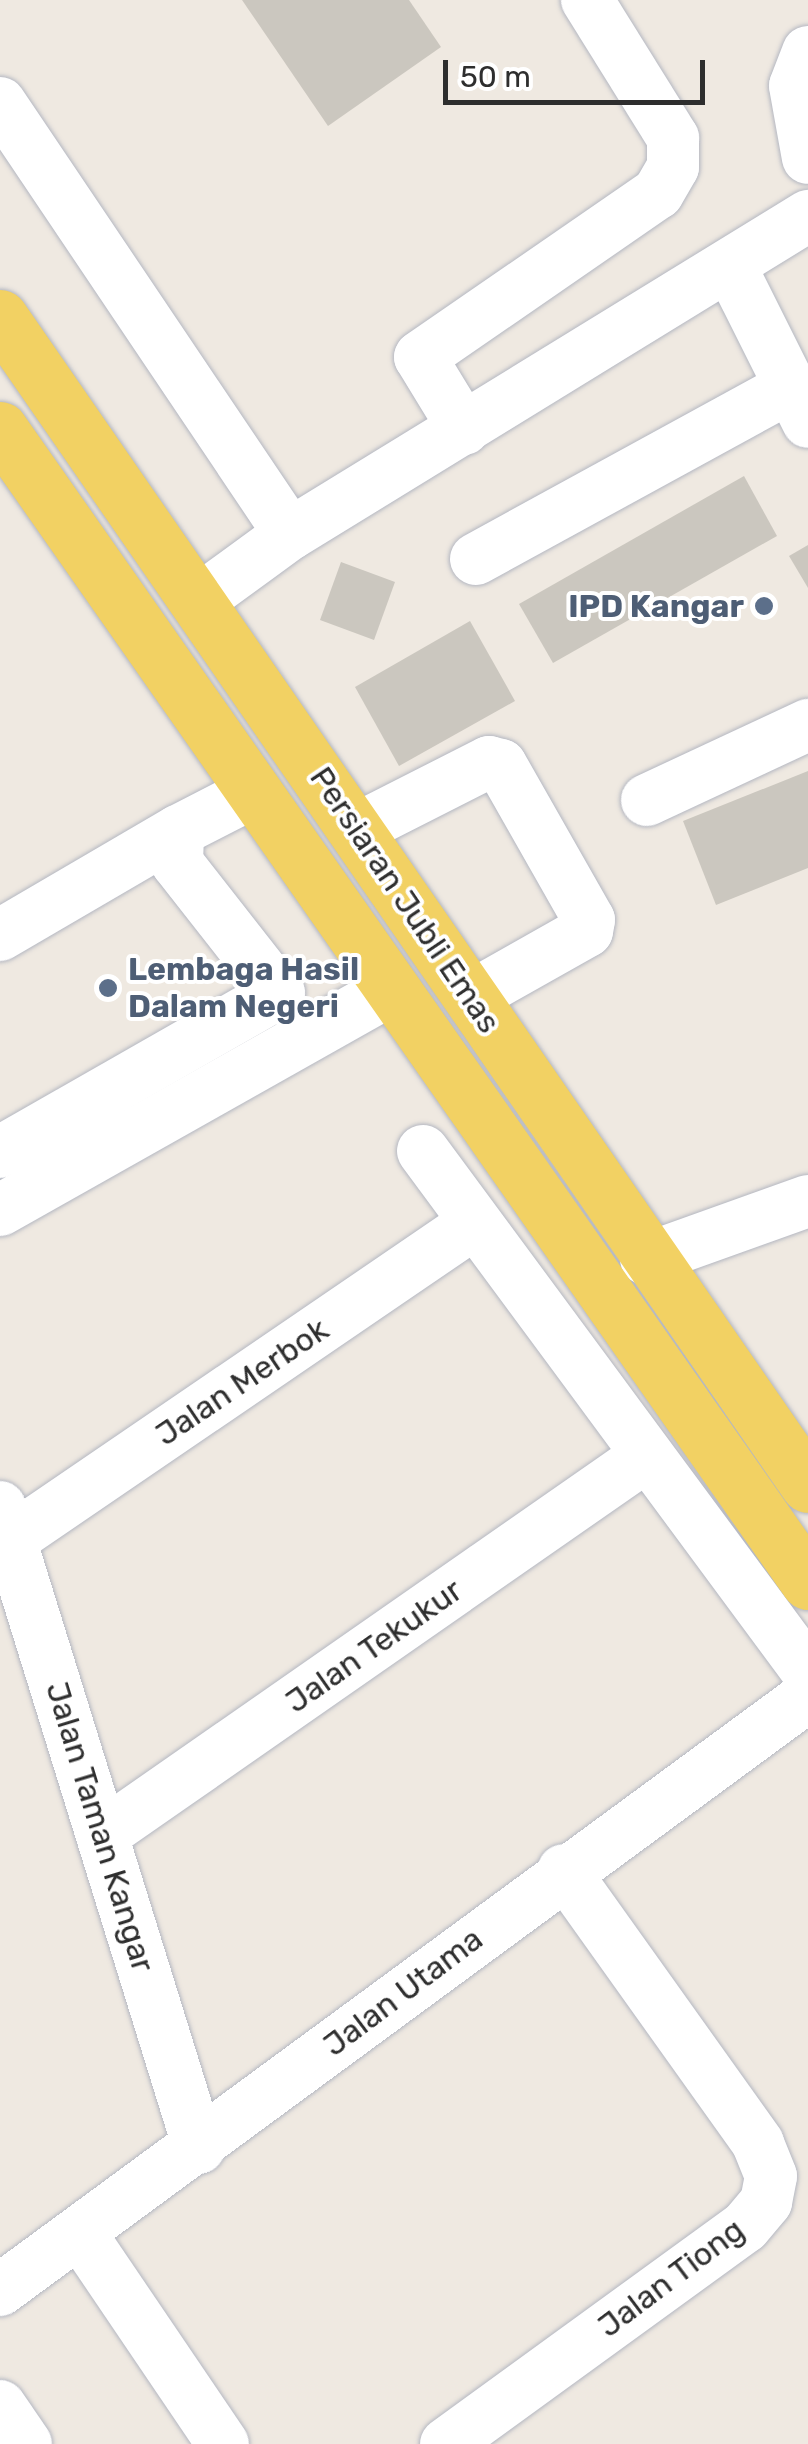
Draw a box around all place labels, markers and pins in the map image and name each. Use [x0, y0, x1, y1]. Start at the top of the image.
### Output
place label: IPD Kangar [568, 587, 744, 625]
marker: IPD Kangar [753, 595, 775, 617]
place label: Lembaga Hasil Dalam Negeri [128, 951, 359, 1026]
marker: Lembaga Hasil Dalam Negeri [97, 977, 119, 999]

